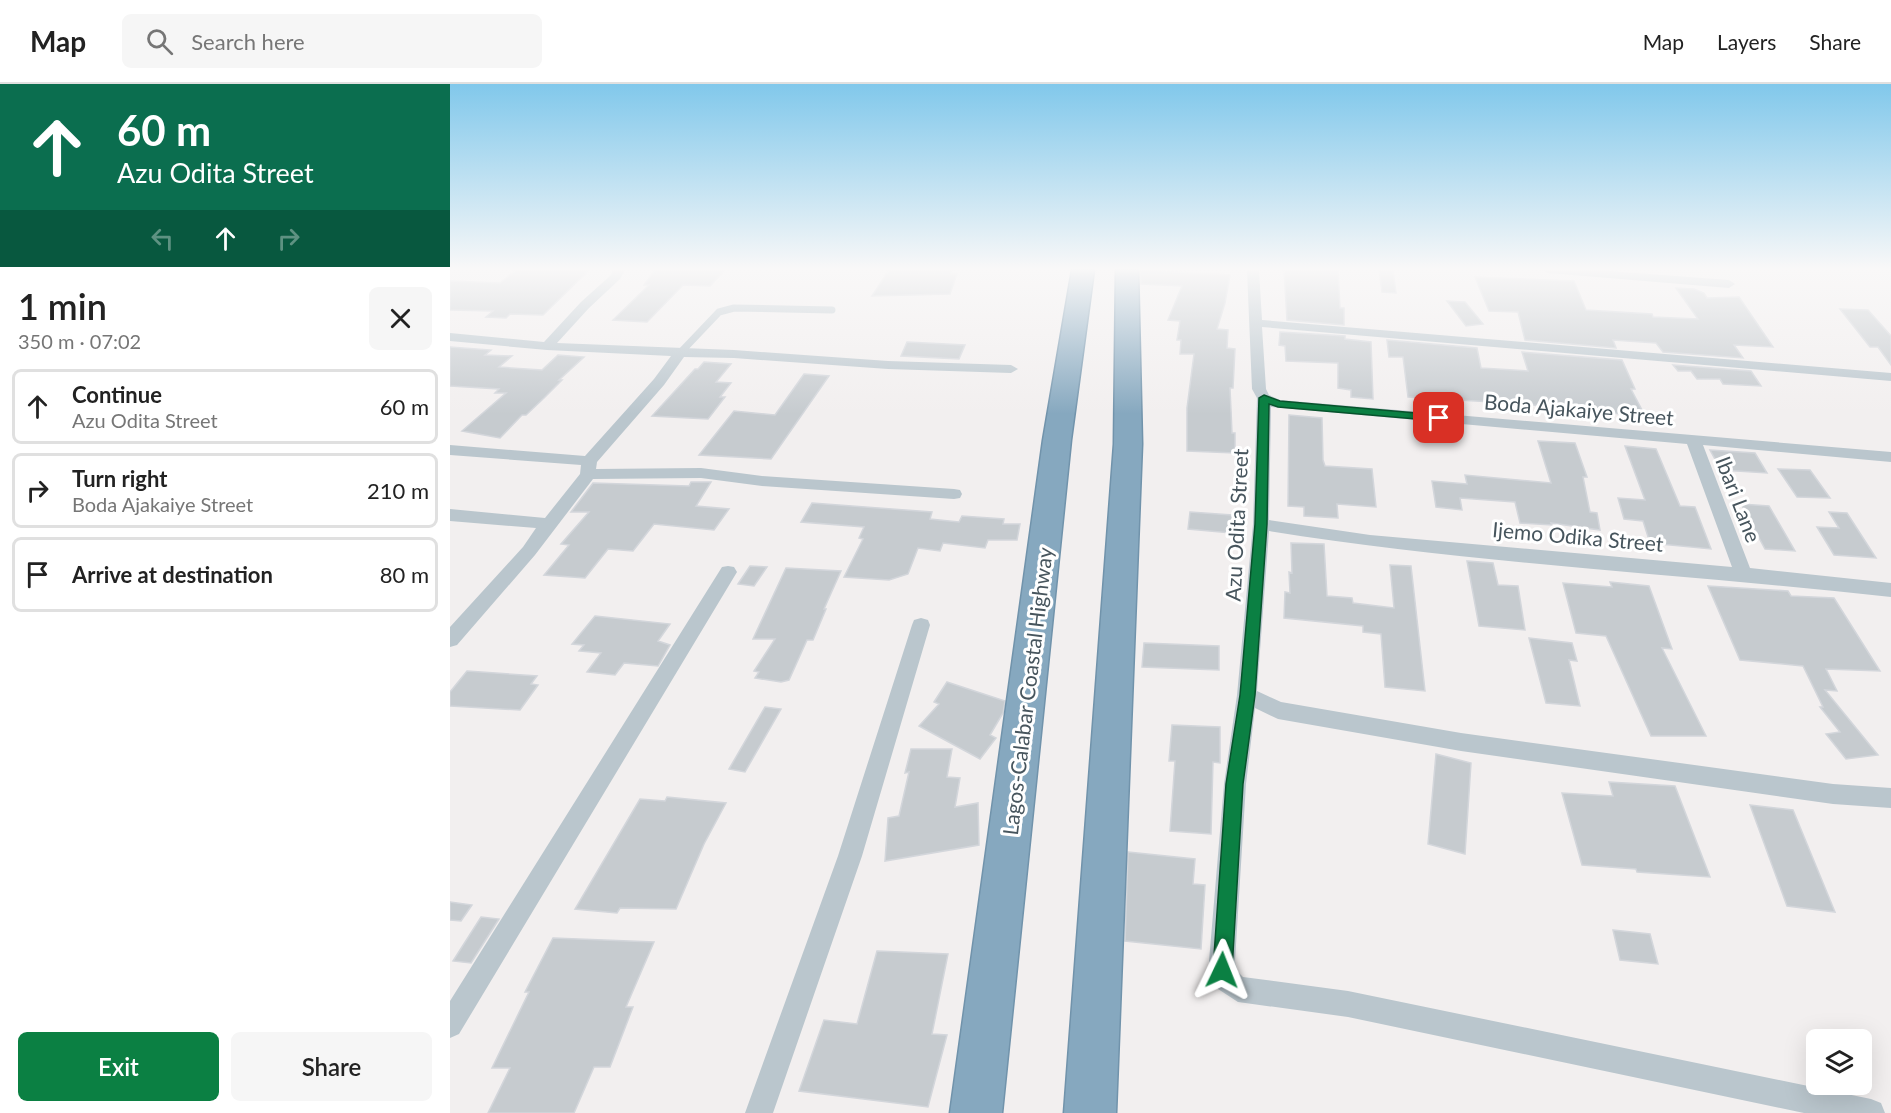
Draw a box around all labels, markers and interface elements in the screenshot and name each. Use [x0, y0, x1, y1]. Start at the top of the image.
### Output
search box [122, 14, 542, 68]
text: Map [30, 24, 86, 58]
icon: search [143, 25, 176, 58]
text: Search here [191, 28, 305, 55]
text: Map [1643, 29, 1684, 54]
text: Layers [1717, 29, 1776, 54]
text: Share [1809, 29, 1861, 54]
text: 60 m [117, 105, 211, 155]
icon: ahead [18, 108, 96, 186]
text: Azu Odita Street [117, 156, 314, 189]
icon: left [146, 222, 179, 255]
icon: ahead [209, 222, 242, 255]
icon: right [272, 222, 305, 255]
text: 1 min [18, 284, 107, 328]
button: close [369, 287, 432, 350]
text: 350 m · 07:02 [18, 329, 141, 353]
text: Continue [72, 381, 162, 408]
street label: Boda Ajakaiye Street [1483, 388, 1675, 430]
icon: ahead [21, 390, 54, 423]
pin [1413, 392, 1464, 443]
text: 60 m [380, 393, 429, 420]
icon: arrive [1422, 401, 1455, 434]
text: Azu Odita Street [72, 408, 218, 432]
street label: Azu Odita Street [1220, 448, 1253, 602]
street label: Ibari Lane [1711, 453, 1767, 545]
text: Turn right [72, 465, 167, 492]
icon: right [21, 474, 54, 507]
text: 210 m [367, 477, 429, 504]
text: Boda Ajakaiye Street [72, 492, 253, 516]
street label: Ijemo Odika Street [1491, 516, 1665, 556]
street label: Lagos-Calabar Coastal Highway [997, 545, 1057, 836]
icon: arrive [21, 558, 54, 591]
text: Arrive at destination [72, 561, 273, 588]
text: 80 m [380, 561, 429, 588]
position arrow [1190, 938, 1254, 1002]
map controls [1806, 1029, 1872, 1095]
button: layers [1806, 1029, 1872, 1095]
button: Exit [18, 1032, 219, 1101]
button: Share [231, 1032, 432, 1101]

